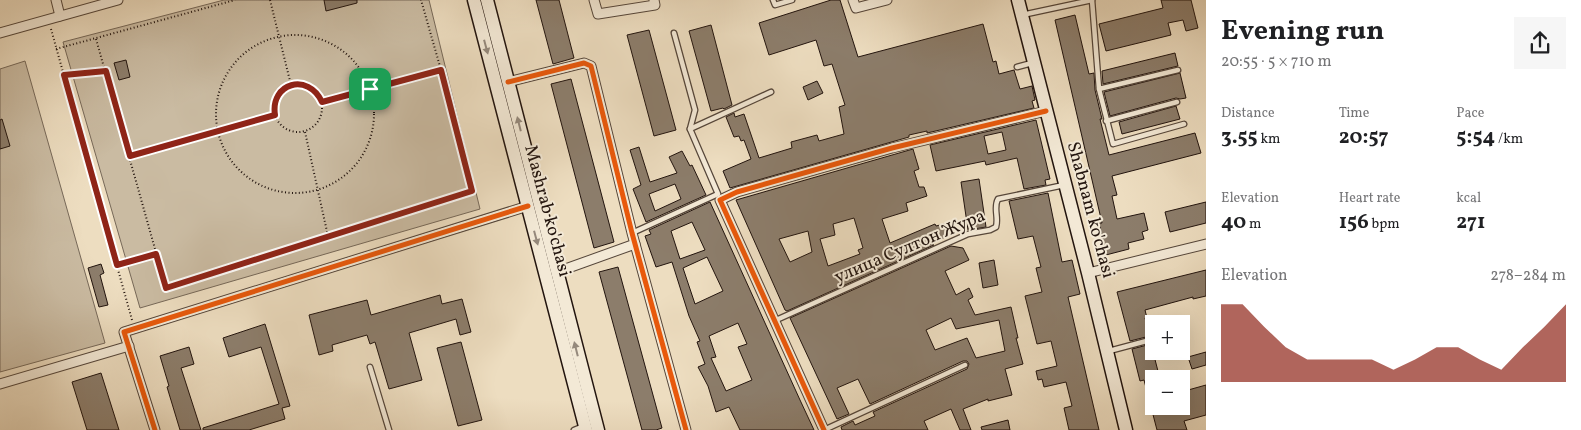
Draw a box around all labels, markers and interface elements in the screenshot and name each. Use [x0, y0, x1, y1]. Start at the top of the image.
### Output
text: Evening run [1221, 12, 1385, 51]
button: share [1514, 17, 1566, 69]
one-way arrow [482, 40, 490, 55]
text: 20:55 · 5 × 710 m [1221, 51, 1332, 73]
pin [349, 68, 391, 110]
icon: arrive [356, 75, 384, 103]
text: Distance [1221, 104, 1275, 123]
text: Time [1339, 104, 1369, 123]
text: Pace [1456, 104, 1484, 123]
one-way arrow [515, 116, 523, 131]
text: 3.55 [1221, 123, 1258, 152]
text: 20:57 [1339, 123, 1389, 152]
text: 5:54 [1456, 123, 1495, 152]
text: km [1258, 130, 1281, 149]
text: /km [1495, 130, 1523, 149]
street label: Shabnam ko'chasi [1060, 139, 1120, 281]
street label: Mashrab ko'chasi [517, 142, 577, 280]
text: Elevation [1221, 189, 1279, 208]
text: Heart rate [1339, 189, 1400, 208]
text: kcal [1456, 189, 1481, 208]
street label: улица Султон Жура [831, 204, 990, 290]
text: 40 [1221, 208, 1246, 237]
text: 156 [1339, 208, 1369, 237]
text: 271 [1456, 208, 1485, 237]
text: m [1246, 215, 1261, 234]
text: bpm [1369, 215, 1400, 234]
one-way arrow [533, 231, 541, 246]
text: Elevation [1221, 265, 1288, 287]
text: 278–284 m [1490, 265, 1566, 287]
map controls [1145, 315, 1190, 415]
button: + [1145, 315, 1190, 360]
one-way arrow [572, 342, 580, 357]
button: − [1145, 370, 1190, 415]

